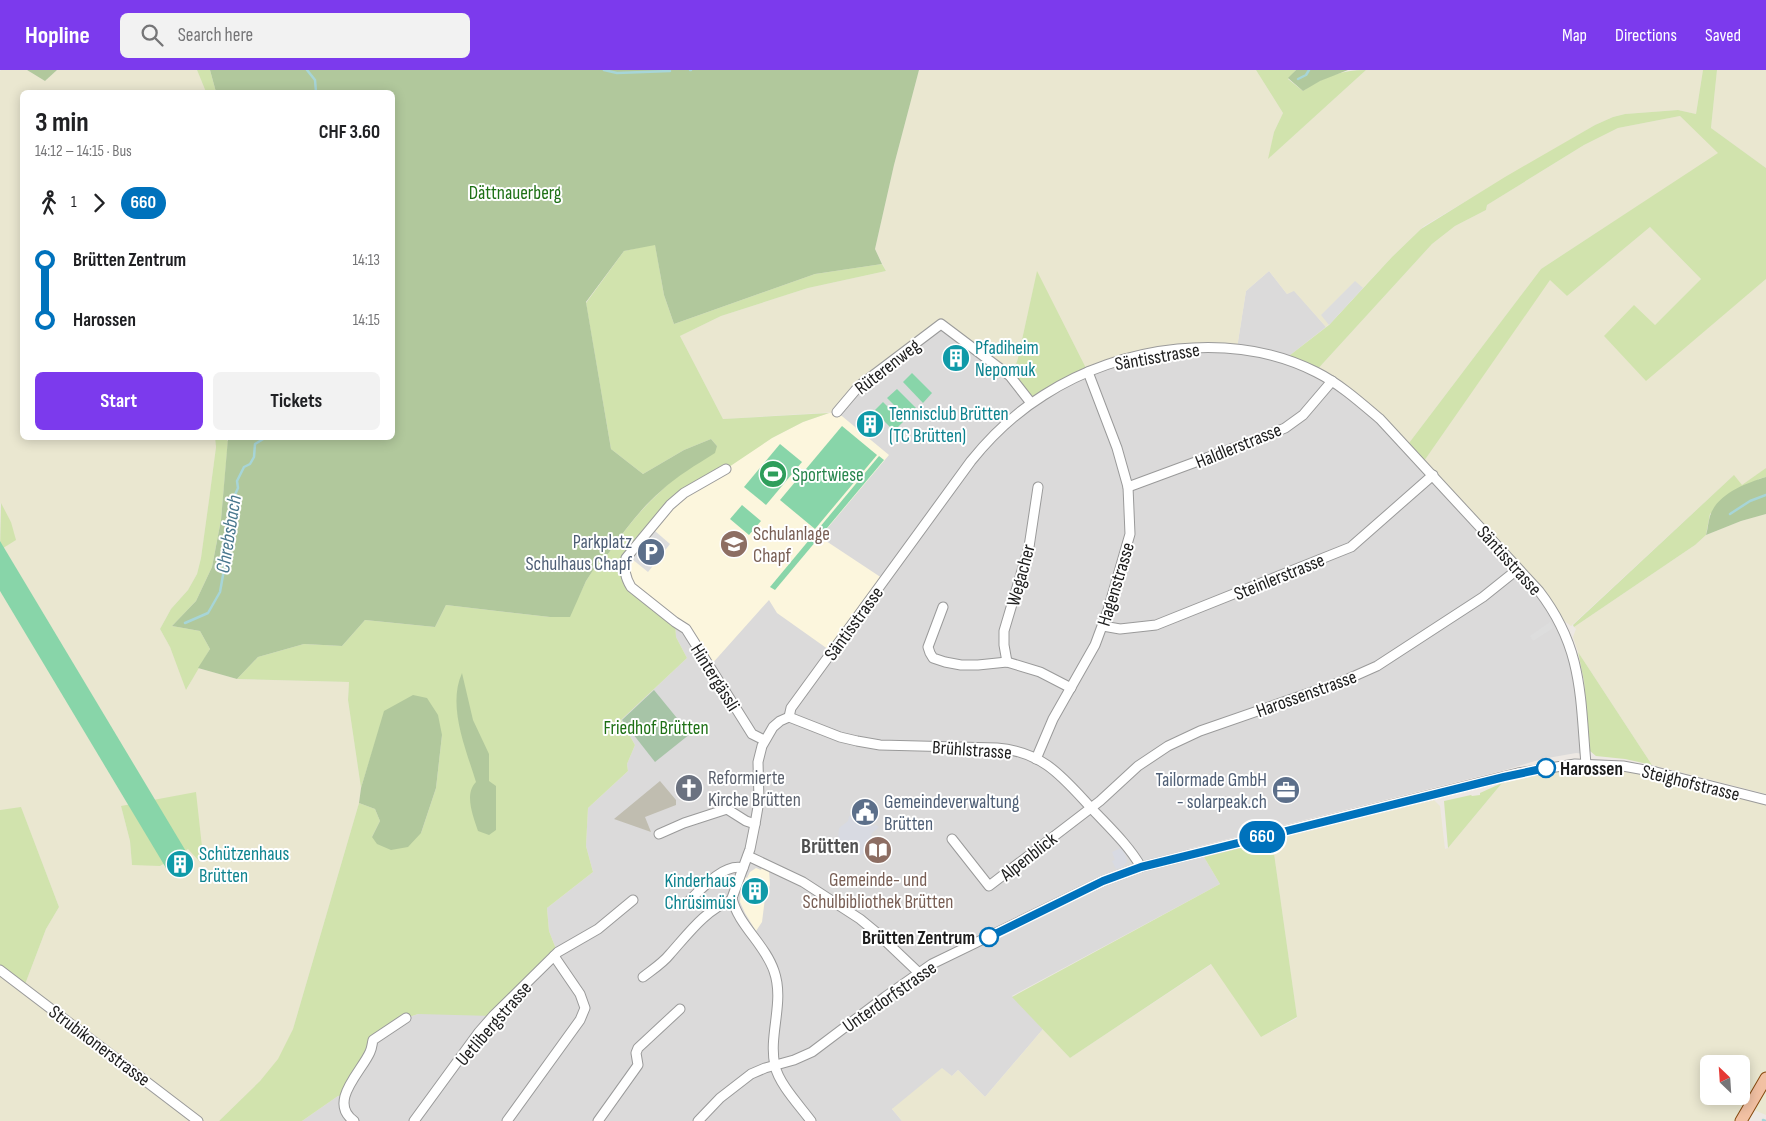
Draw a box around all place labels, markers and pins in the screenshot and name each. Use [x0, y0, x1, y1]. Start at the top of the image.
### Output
place label: Pfadiheim Nepomuk [975, 337, 1039, 382]
building icon: Pfadiheim Nepomuk [941, 343, 971, 373]
place label: Tennisclub Brütten (TC Brütten) [889, 403, 1009, 448]
building icon: Tennisclub Brütten (TC Brütten) [855, 409, 885, 439]
sports icon: Sportwiese [758, 459, 788, 489]
place label: Sportwiese [792, 464, 864, 487]
place label: Schulanlage Chapf [753, 523, 830, 568]
school or university icon: Schulanlage Chapf [719, 529, 749, 559]
place label: Parkplatz Schulhaus Chapf [525, 531, 632, 576]
parking icon: Parkplatz Schulhaus Chapf [636, 537, 666, 567]
marker: Harossen [1536, 758, 1556, 778]
place label: Harossen [1560, 758, 1623, 781]
place label: Reformierte Kirche Brütten [708, 767, 801, 812]
place label: Tailormade GmbH - solarpeak.ch [1155, 769, 1267, 814]
church icon: Reformierte Kirche Brütten [674, 773, 704, 803]
office icon: Tailormade GmbH - solarpeak.ch [1271, 775, 1301, 805]
place label: Gemeindeverwaltung Brütten [884, 791, 1020, 836]
public building icon: Gemeindeverwaltung Brütten [850, 797, 880, 827]
library icon: Gemeinde- und Schulbibliothek Brütten [863, 835, 893, 865]
place label: Schützenhaus Brütten [199, 843, 289, 888]
building icon: Schützenhaus Brütten [165, 849, 195, 879]
place label: Gemeinde- und Schulbibliothek Brütten [803, 869, 953, 914]
place label: Kinderhaus Chrüsimüsi [664, 870, 736, 915]
building icon: Kinderhaus Chrüsimüsi [740, 876, 770, 906]
place label: Brütten Zentrum [862, 927, 975, 950]
marker: Brütten Zentrum [979, 927, 999, 947]

